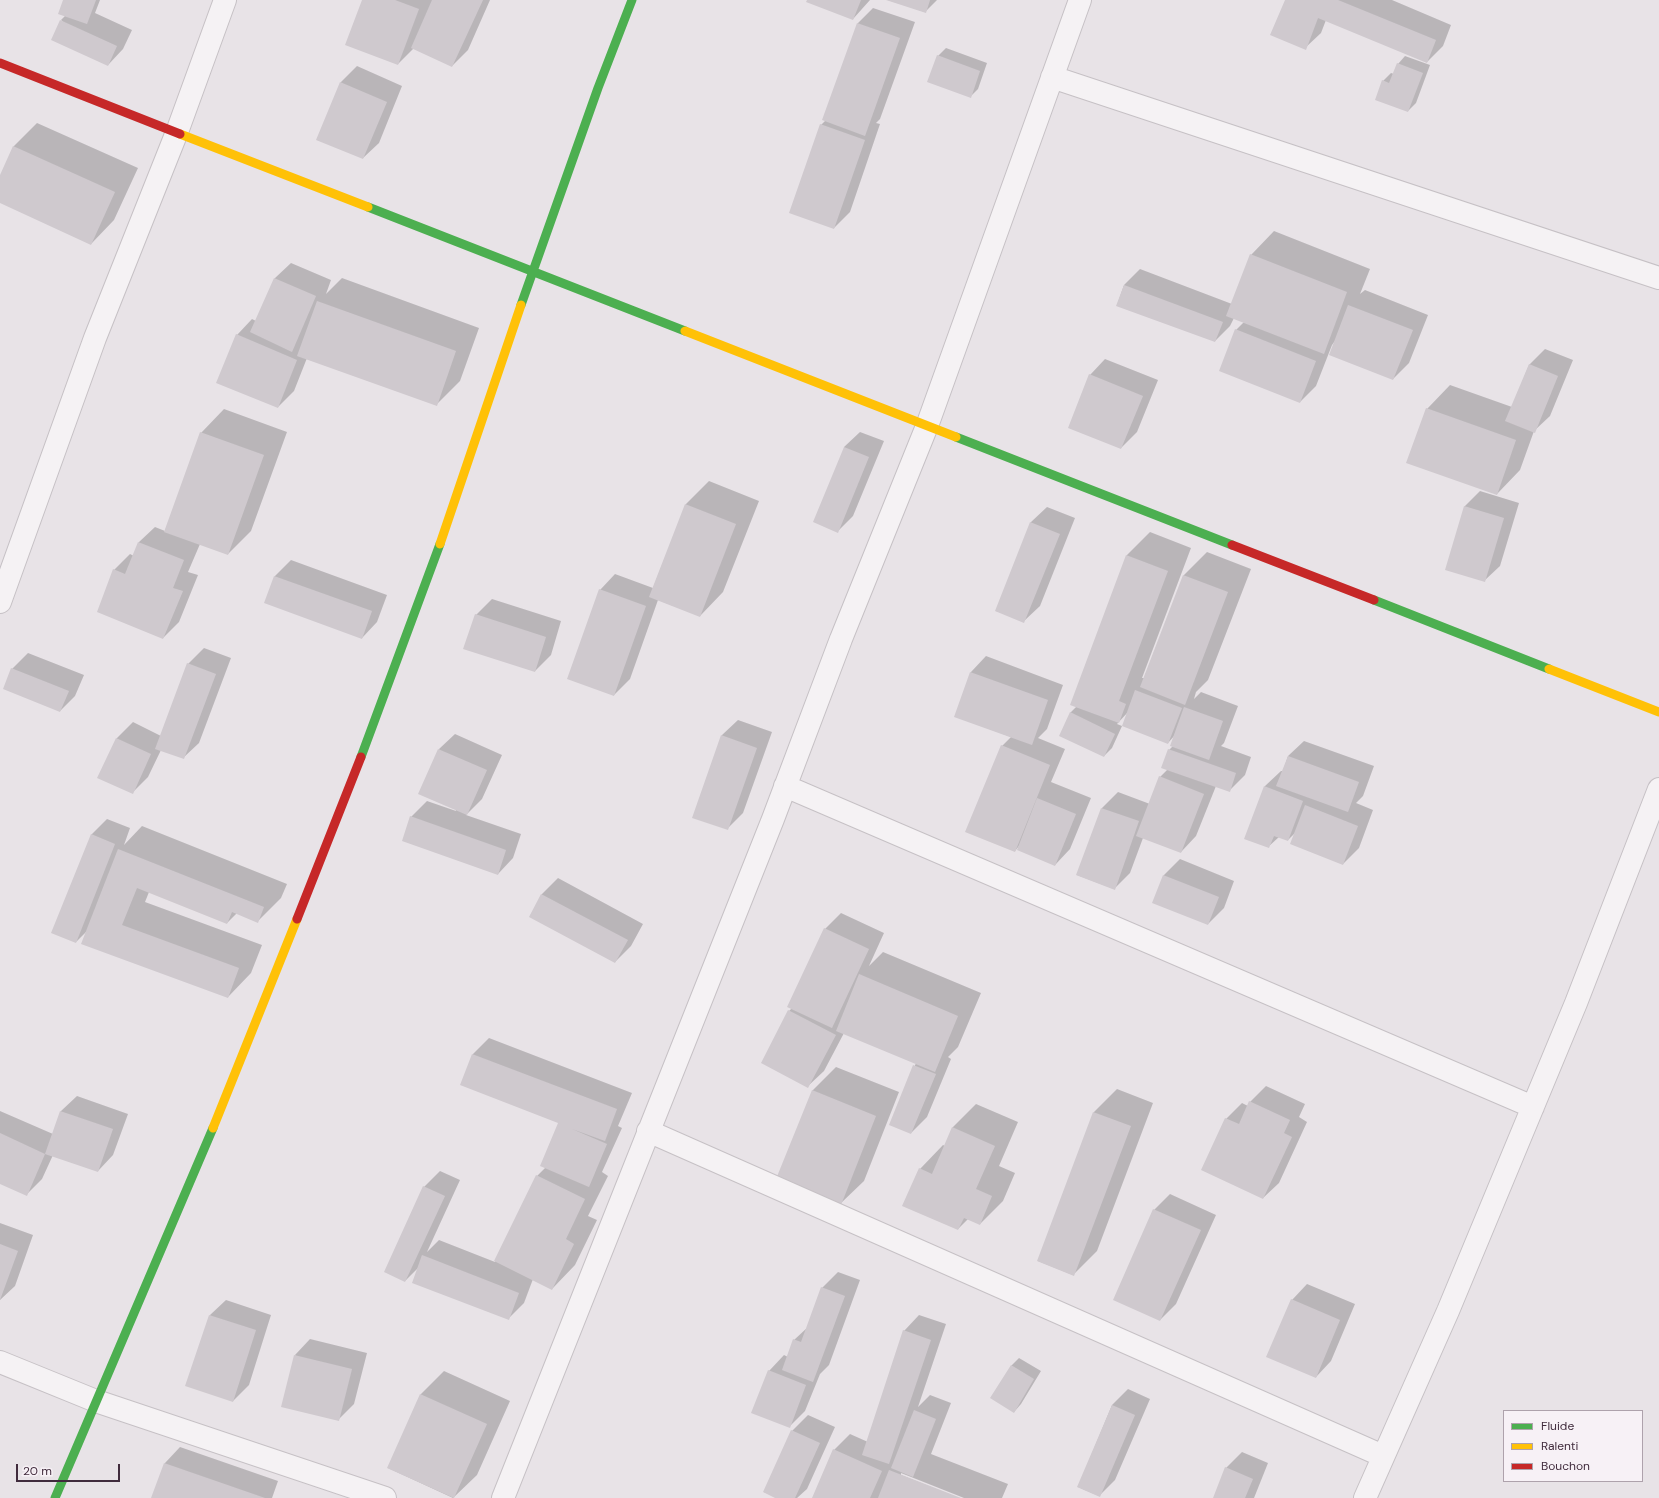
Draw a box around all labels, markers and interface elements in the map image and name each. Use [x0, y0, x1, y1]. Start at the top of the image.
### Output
legend [1503, 1410, 1643, 1482]
text: Fluide [1541, 1418, 1574, 1434]
text: Ralenti [1541, 1438, 1578, 1454]
scale bar [18, 1456, 122, 1482]
text: Bouchon [1541, 1458, 1590, 1474]
text: 20 m [23, 1463, 52, 1479]

